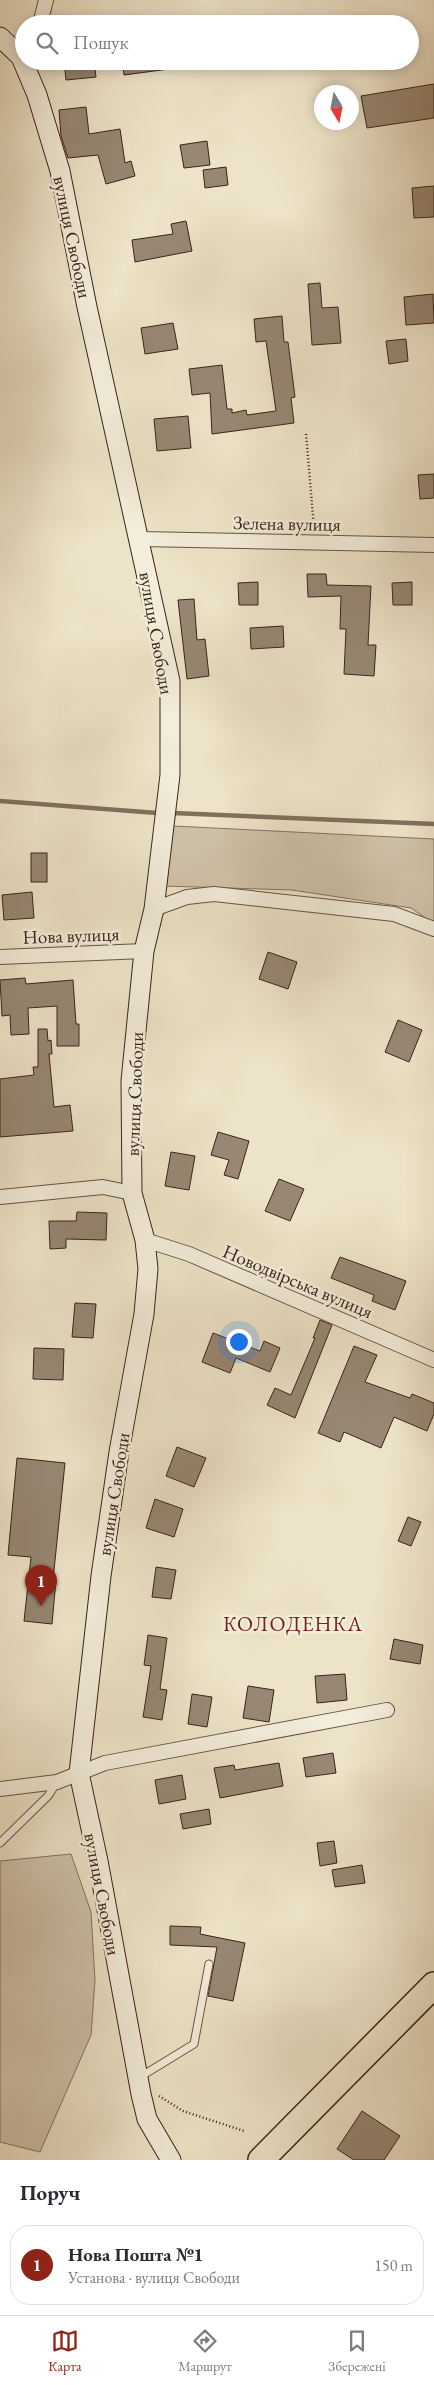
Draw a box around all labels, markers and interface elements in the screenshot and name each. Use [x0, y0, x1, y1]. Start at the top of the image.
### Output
search box [15, 15, 419, 70]
icon: search [33, 29, 61, 57]
text: Пошук [73, 30, 129, 55]
north arrow [314, 85, 359, 130]
street label: вулиця Свободи [47, 174, 98, 301]
street label: Зелена вулиця [233, 510, 342, 537]
street label: вулиця Свободи [133, 570, 180, 697]
street label: Нова вулиця [22, 921, 121, 950]
street label: вулиця Свободи [120, 1031, 149, 1157]
street label: Новодвірська вулиця [219, 1238, 377, 1325]
your location [226, 1329, 252, 1355]
street label: вулиця Свободи [91, 1431, 136, 1557]
pin: 1 [25, 1565, 57, 1606]
district label: КОЛОДЕНКА [223, 1610, 363, 1637]
street label: вулиця Свободи [78, 1831, 127, 1958]
text: Поруч [20, 2179, 80, 2206]
text: Нова Пошта №1 [68, 2242, 203, 2267]
text: 1 [33, 2255, 41, 2276]
text: 150 m [374, 2255, 413, 2276]
text: Установа · вулиця Свободи [68, 2267, 240, 2288]
tab: Карта [48, 2327, 82, 2375]
tab: Маршрут [178, 2327, 232, 2375]
tab: Збережені [328, 2327, 386, 2375]

